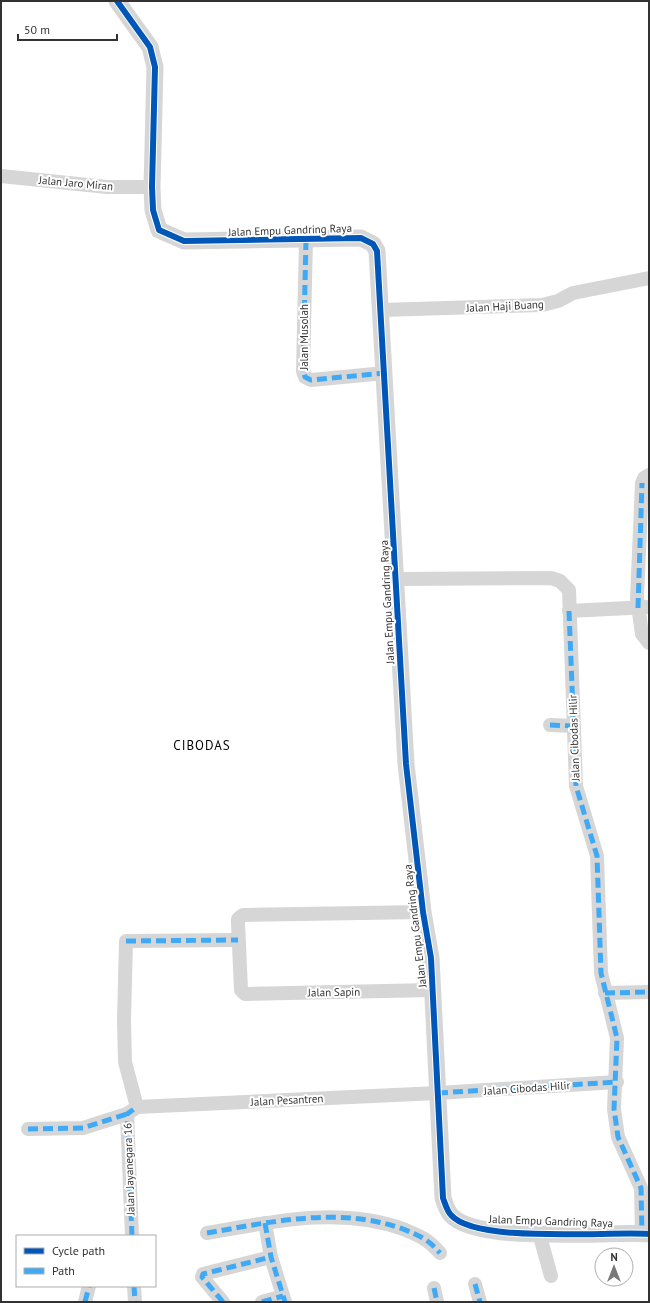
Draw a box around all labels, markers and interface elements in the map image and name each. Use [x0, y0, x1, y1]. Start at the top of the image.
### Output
scale bar [18, 16, 117, 42]
text: 50 m [24, 22, 50, 37]
street label: Jalan Jaro Miran [37, 173, 114, 193]
street label: Jalan Empu Gandring Raya [227, 221, 352, 239]
street label: Jalan Haji Buang [465, 297, 544, 315]
street label: Jalan Musolah [297, 304, 311, 371]
street label: Jalan Empu Gandring Raya [377, 540, 397, 665]
street label: Jalan Cibodas Hilir [565, 694, 583, 782]
district label: CIBODAS [173, 737, 231, 754]
street label: Jalan Empu Gandring Raya [400, 864, 430, 989]
street label: Jalan Sapin [307, 985, 360, 999]
street label: Jalan Cibodas Hilir [482, 1078, 571, 1098]
street label: Jalan Pesantren [249, 1091, 324, 1109]
street label: Jalan Jayanegara 16 [120, 1123, 138, 1216]
street label: Jalan Empu Gandring Raya [488, 1212, 613, 1230]
legend [16, 1235, 156, 1287]
text: Cycle path [52, 1243, 105, 1258]
north arrow [594, 1247, 634, 1287]
text: N [610, 1250, 618, 1264]
text: Path [52, 1263, 75, 1278]

